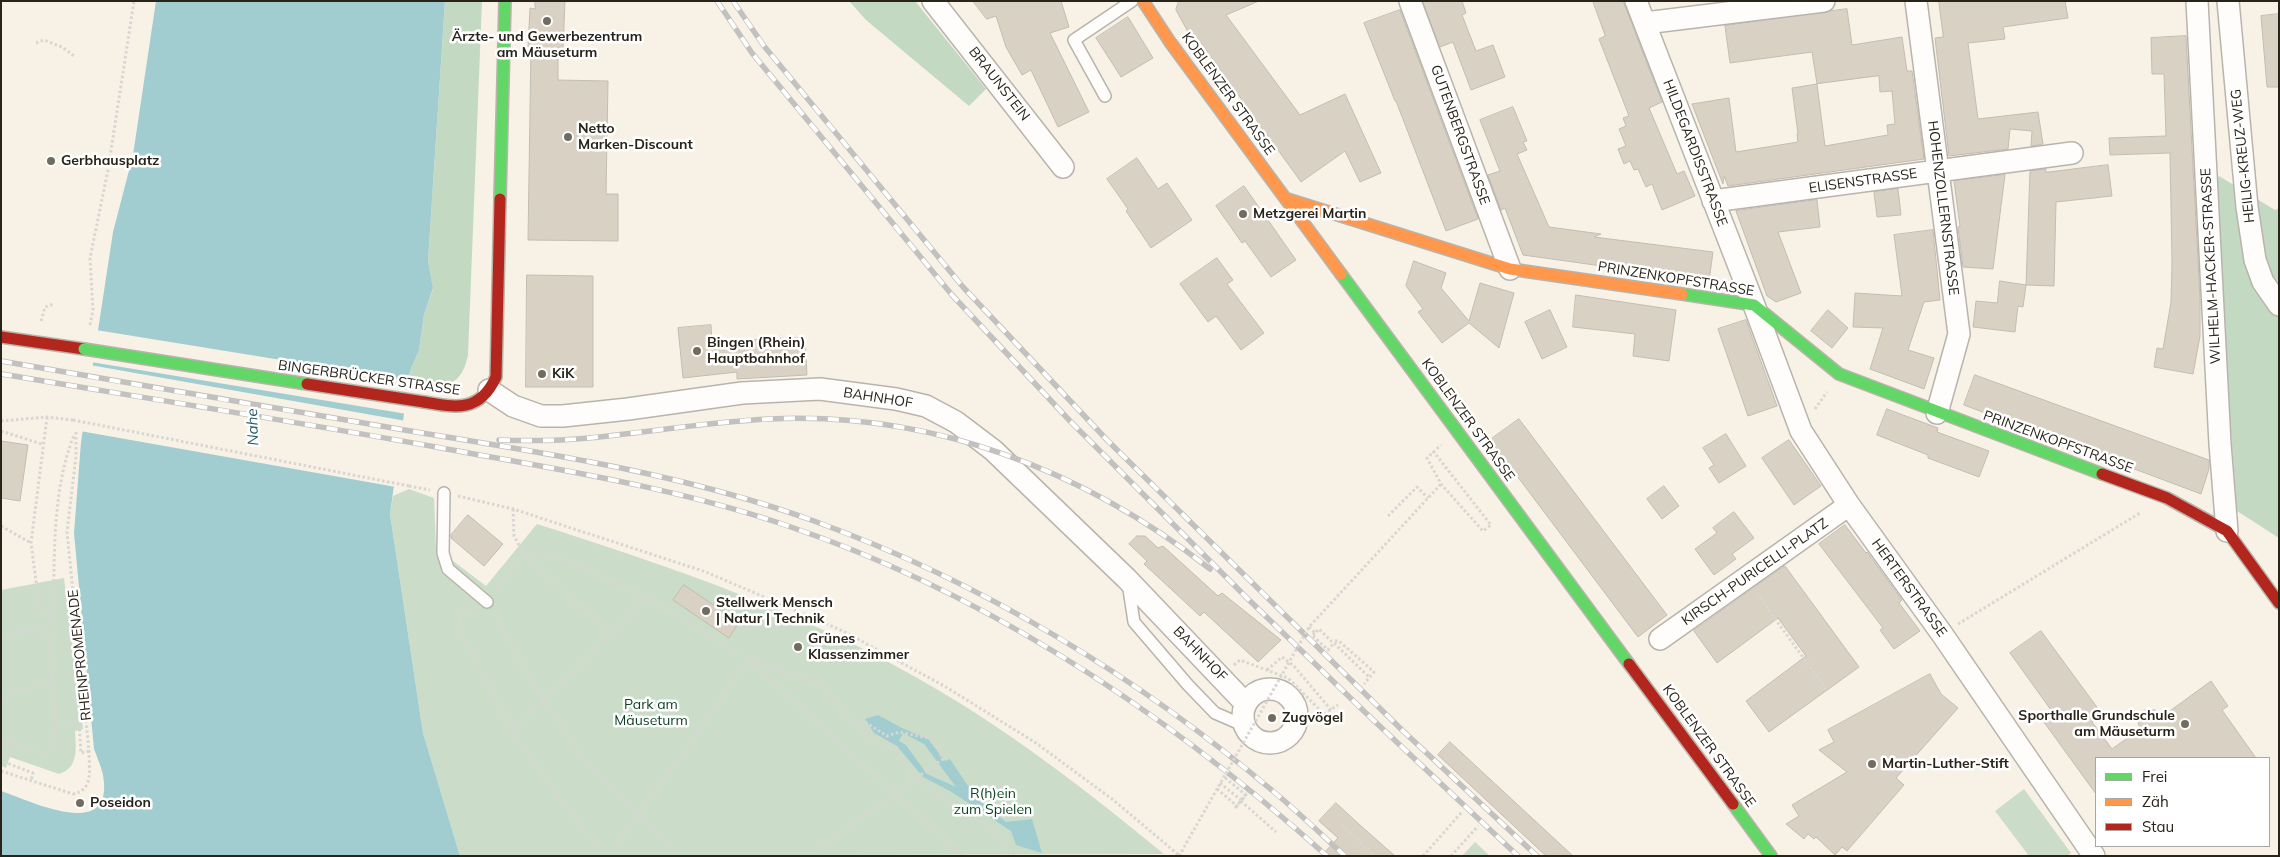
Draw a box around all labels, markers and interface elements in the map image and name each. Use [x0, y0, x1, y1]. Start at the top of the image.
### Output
marker: Ärzte- und Gewerbezentrum am Mäuseturm [541, 15, 553, 27]
place label: Ärzte- und Gewerbezentrum am Mäuseturm [452, 29, 642, 62]
street label: KOBLENZER STRASSE [1178, 29, 1278, 159]
street label: BRAUNSTEIN [965, 44, 1033, 124]
street label: GUTENBERGSTRASSE [1427, 63, 1493, 207]
street label: HILDEGARDISSTRASSE [1659, 77, 1731, 229]
street label: HEILIG-KREUZ-WEG [2228, 88, 2258, 224]
street label: HOHENZOLLERNSTRASSE [1924, 120, 1962, 296]
place label: Netto Marken-Discount [578, 121, 693, 154]
marker: Netto Marken-Discount [562, 131, 574, 143]
place label: Gerbhausplatz [61, 153, 159, 169]
marker: Gerbhausplatz [45, 155, 57, 167]
street label: ELISENSTRASSE [1808, 165, 1918, 197]
street label: WILHELM-HACKER-STRASSE [2197, 167, 2225, 365]
place label: Metzgerei Martin [1253, 206, 1366, 222]
marker: Metzgerei Martin [1237, 208, 1249, 220]
street label: PRINZENKOPFSTRASSE [1597, 258, 1755, 300]
place label: Bingen (Rhein) Hauptbahnhof [707, 335, 805, 368]
marker: Bingen (Rhein) Hauptbahnhof [691, 345, 703, 357]
street label: KOBLENZER STRASSE [1418, 355, 1518, 485]
street label: BINGERBRÜCKER STRASSE [277, 357, 461, 399]
place label: KiK [552, 366, 574, 382]
marker: KiK [536, 368, 548, 380]
street label: BAHNHOF [842, 384, 914, 412]
street label: PRINZENKOPFSTRASSE [1981, 407, 2135, 477]
water label: Nahe [243, 408, 263, 446]
street label: KIRSCH-PURICELLI-PLATZ [1679, 515, 1831, 629]
street label: HERTERSTRASSE [1868, 536, 1950, 640]
street label: RHEINPROMENADE [65, 589, 95, 721]
place label: Stellwerk Mensch | Natur | Technik [716, 595, 833, 628]
marker: Stellwerk Mensch | Natur | Technik [700, 605, 712, 617]
street label: BAHNHOF [1170, 623, 1230, 685]
place label: Grünes Klassenzimmer [808, 631, 909, 664]
marker: Grünes Klassenzimmer [792, 641, 804, 653]
street label: KOBLENZER STRASSE [1659, 681, 1759, 811]
park label: Park am Mäuseturm [614, 697, 688, 730]
place label: Sporthalle Grundschule am Mäuseturm [2018, 708, 2175, 740]
place label: Zugvögel [1282, 710, 1343, 726]
marker: Zugvögel [1266, 712, 1278, 724]
marker: Sporthalle Grundschule am Mäuseturm [2179, 718, 2191, 730]
place label: Martin-Luther-Stift [1882, 756, 2009, 772]
legend [2095, 757, 2270, 847]
marker: Martin-Luther-Stift [1866, 758, 1878, 770]
text: Frei [2142, 767, 2167, 786]
park label: R(h)ein zum Spielen [954, 786, 1032, 819]
text: Zäh [2142, 792, 2169, 811]
place label: Poseidon [90, 795, 151, 811]
marker: Poseidon [74, 797, 86, 809]
text: Stau [2142, 817, 2174, 836]

